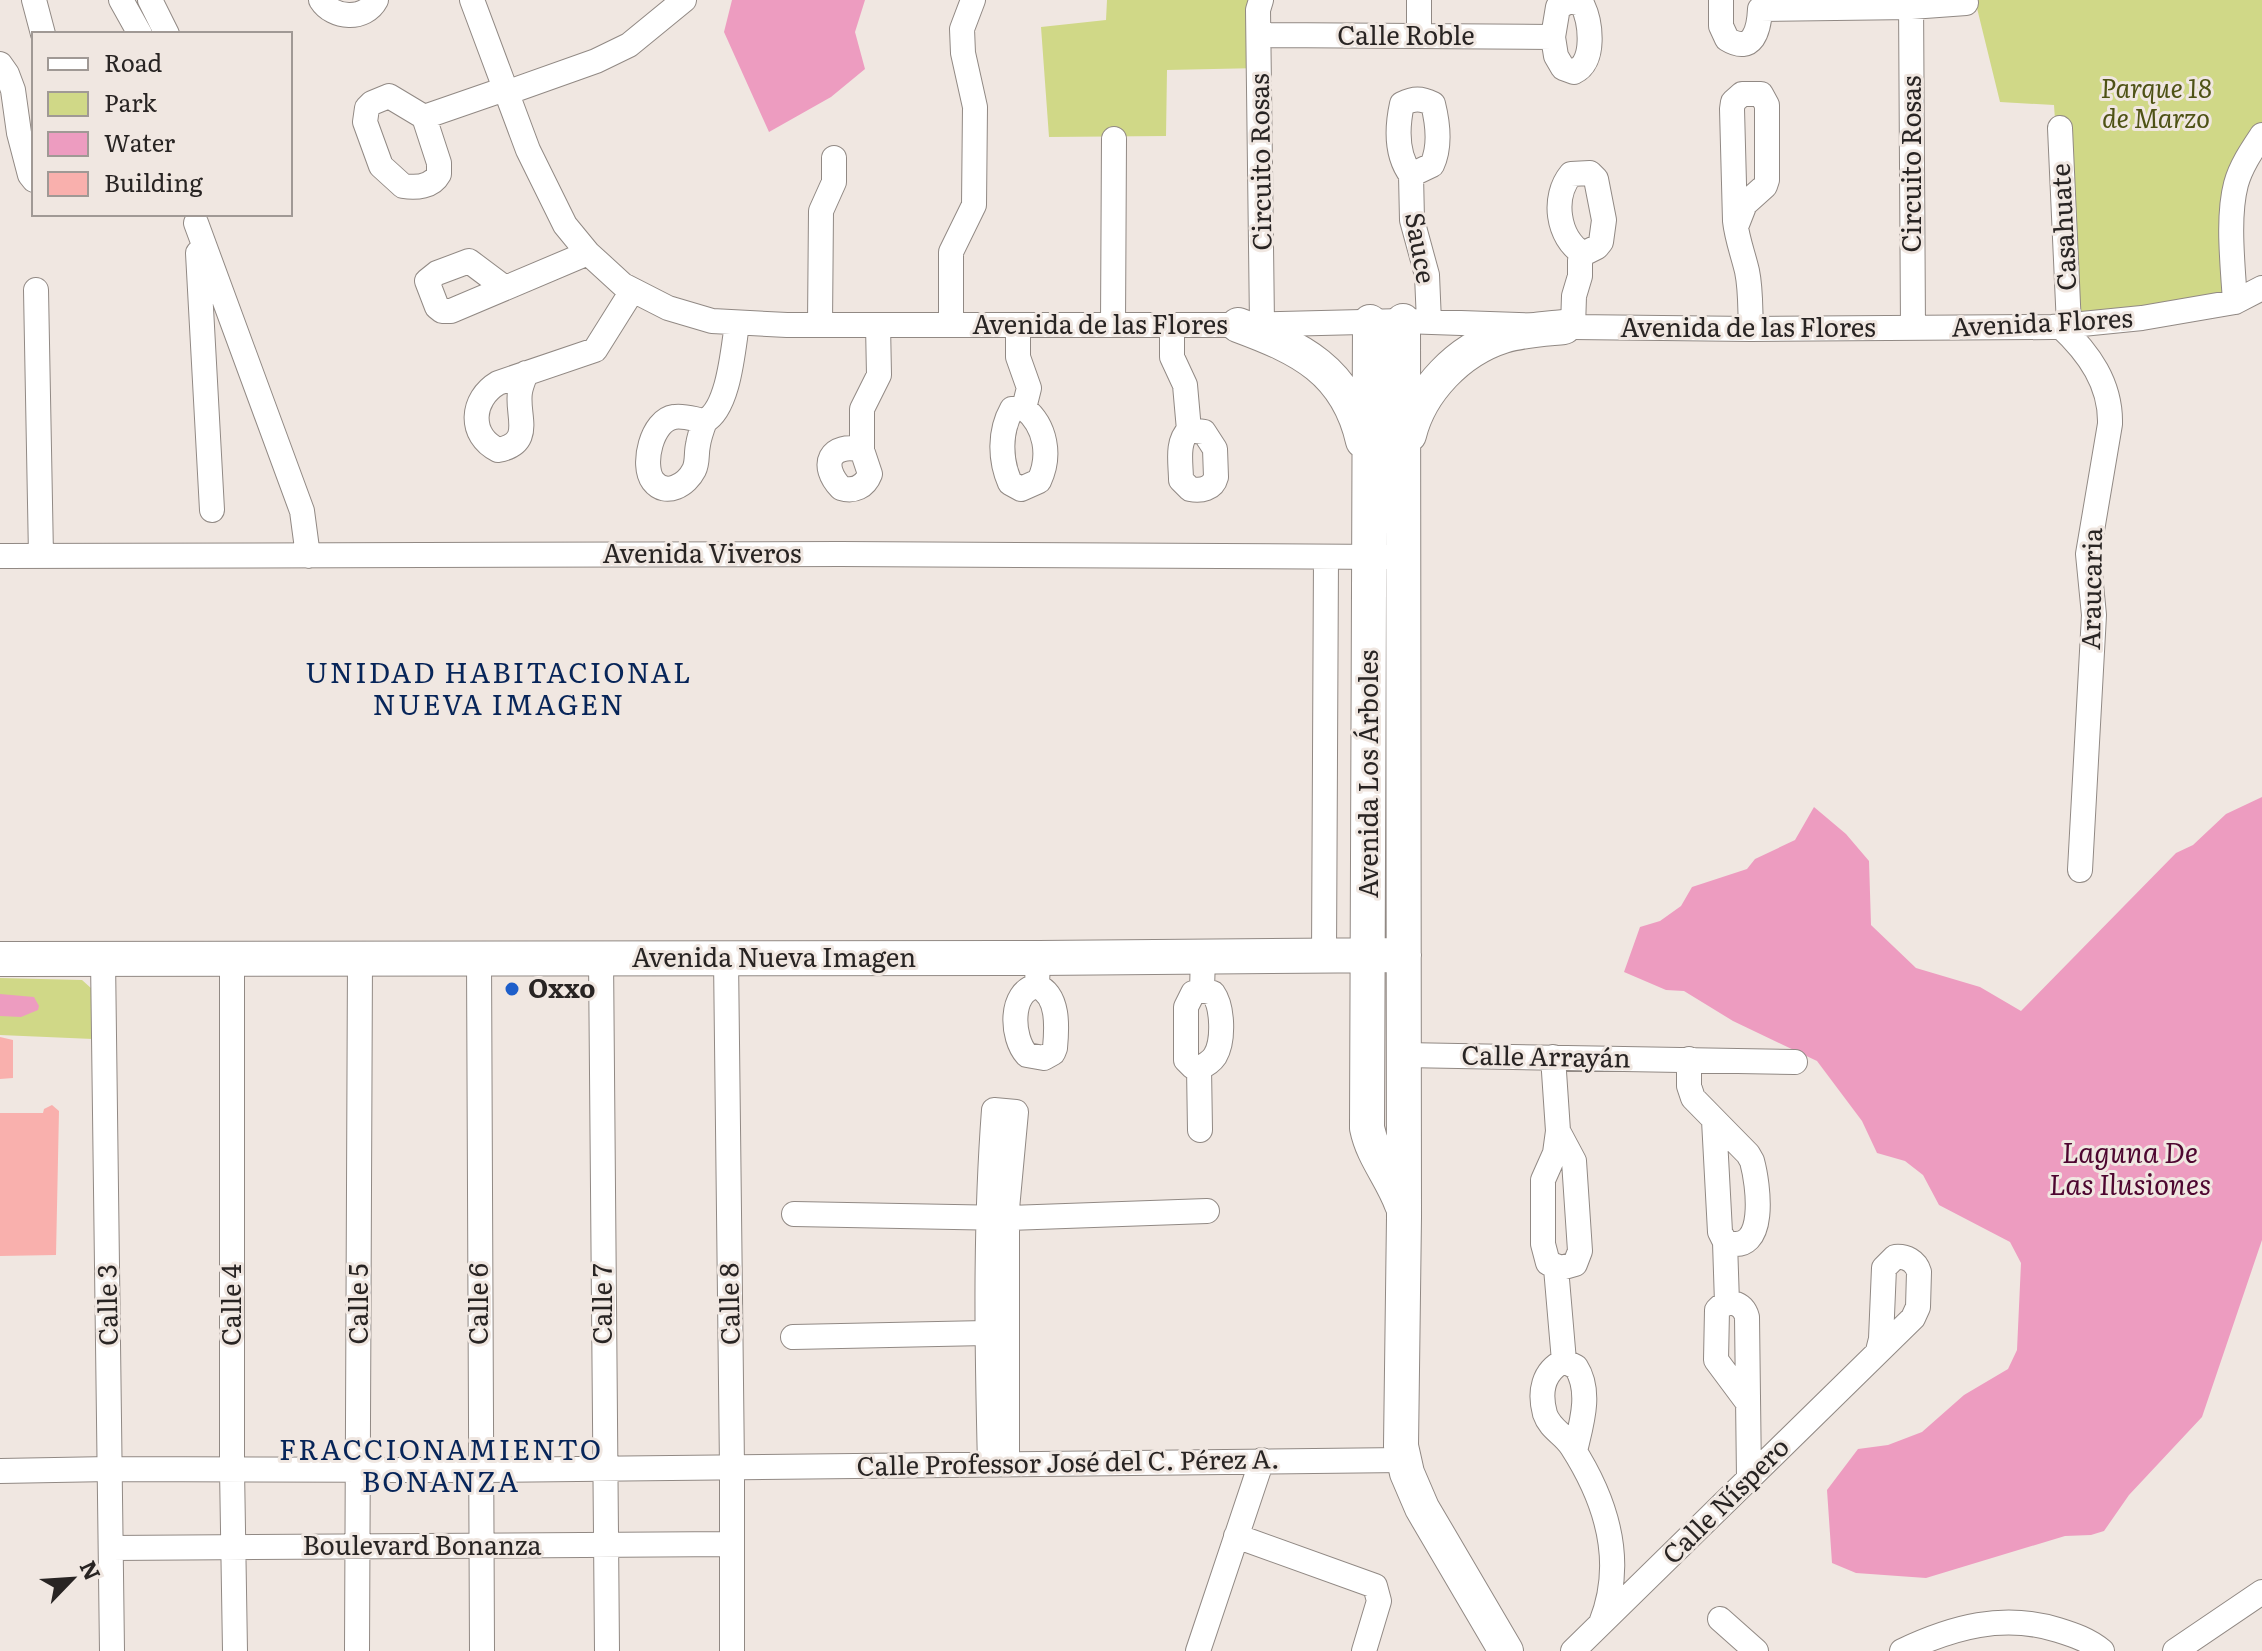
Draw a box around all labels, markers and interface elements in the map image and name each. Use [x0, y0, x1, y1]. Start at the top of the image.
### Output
street label: Calle Roble [1337, 14, 1475, 53]
legend [32, 32, 292, 216]
text: Road [104, 44, 163, 79]
park label: Parque 18 de Marzo [2100, 67, 2212, 136]
street label: Circuito Rosas [1237, 73, 1280, 251]
street label: Circuito Rosas [1890, 75, 1929, 253]
text: Park [104, 84, 157, 119]
text: Water [104, 124, 176, 159]
street label: Casahuate [2039, 162, 2084, 292]
text: Building [104, 164, 203, 199]
street label: Sauce [1397, 209, 1448, 286]
street label: Avenida Flores [1950, 296, 2134, 345]
street label: Avenida de las Flores [972, 303, 1228, 342]
street label: Avenida de las Flores [1620, 306, 1876, 345]
street label: Araucaria [2069, 527, 2110, 651]
street label: Avenida Viveros [602, 532, 802, 571]
district label: UNIDAD HABITACIONAL NUEVA IMAGEN [305, 650, 693, 724]
street label: Avenida Los Árboles [1347, 650, 1386, 898]
street label: Avenida Nueva Imagen [632, 936, 916, 975]
place label: Oxxo [528, 967, 595, 1006]
marker: Oxxo [503, 980, 521, 998]
street label: Calle Arrayán [1461, 1034, 1631, 1075]
water label: Laguna De Las Ilusiones [2049, 1130, 2211, 1204]
street label: Calle 6 [457, 1263, 496, 1345]
street label: Calle 8 [707, 1263, 748, 1345]
street label: Calle 3 [85, 1264, 126, 1346]
street label: Calle 4 [210, 1264, 249, 1346]
street label: Calle 5 [337, 1264, 376, 1345]
street label: Calle 7 [581, 1264, 620, 1344]
district label: FRACCIONAMIENTO BONANZA [279, 1427, 603, 1501]
street label: Calle Níspero [1652, 1427, 1797, 1572]
street label: Calle Professor José del C. Pérez A. [856, 1437, 1280, 1484]
street label: Boulevard Bonanza [302, 1524, 542, 1563]
north arrow [32, 1539, 112, 1619]
text: N [73, 1555, 110, 1585]

